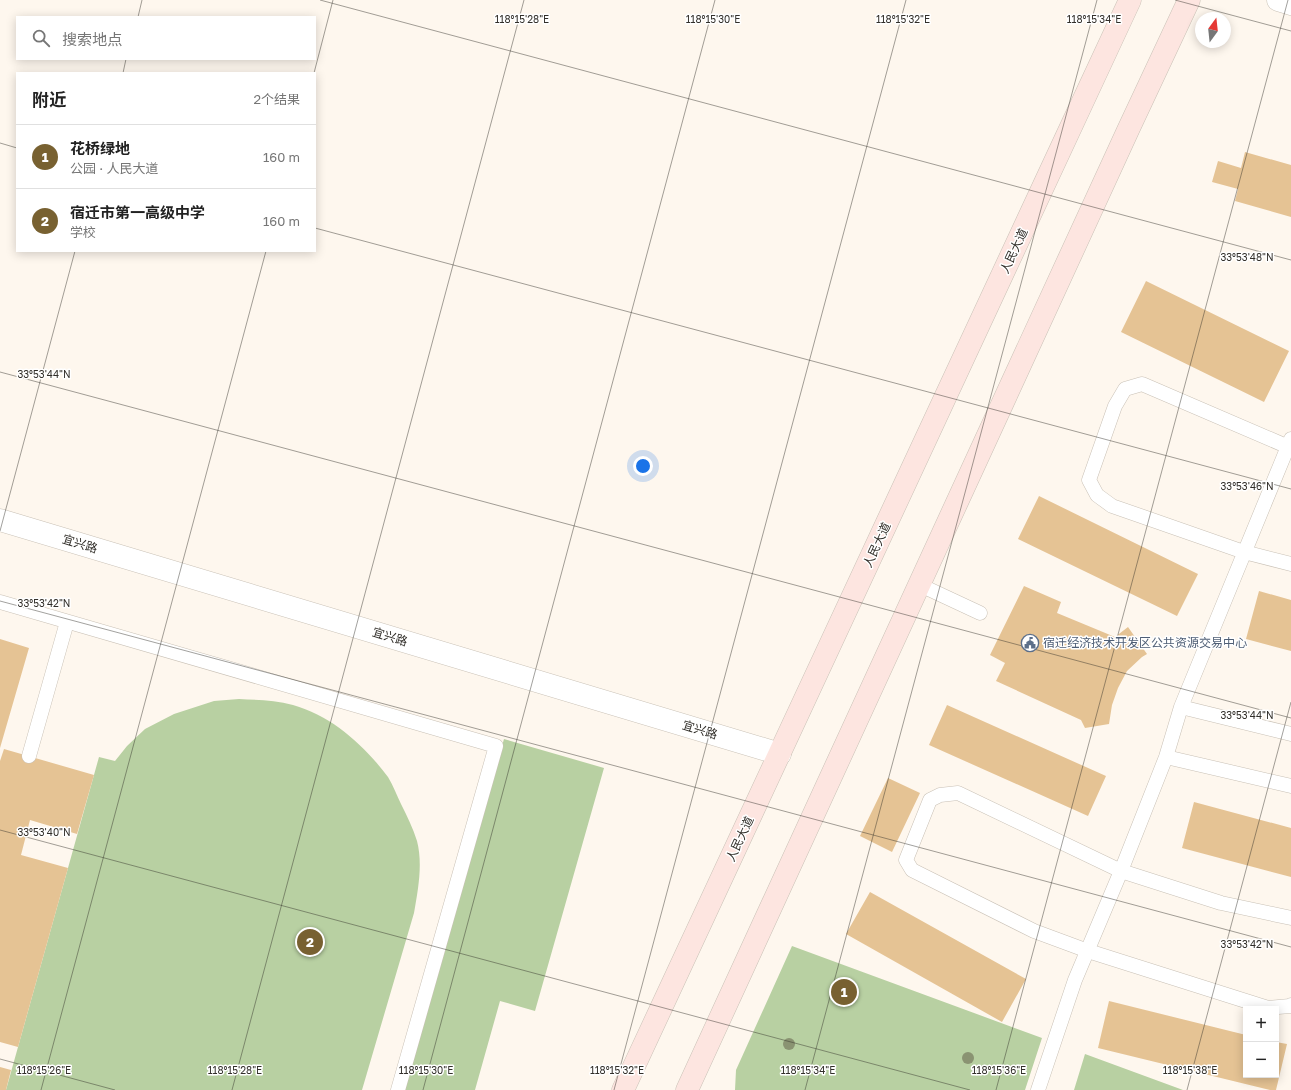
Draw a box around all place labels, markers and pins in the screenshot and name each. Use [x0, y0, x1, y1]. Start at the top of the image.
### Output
public building icon: 宿迁经济技术开发区公共资源交易中心 [1020, 633, 1040, 653]
place label: 宿迁经济技术开发区公共资源交易中心 [1043, 635, 1247, 650]
pin: 2 [297, 927, 323, 957]
pin: 1 [831, 977, 857, 1007]

